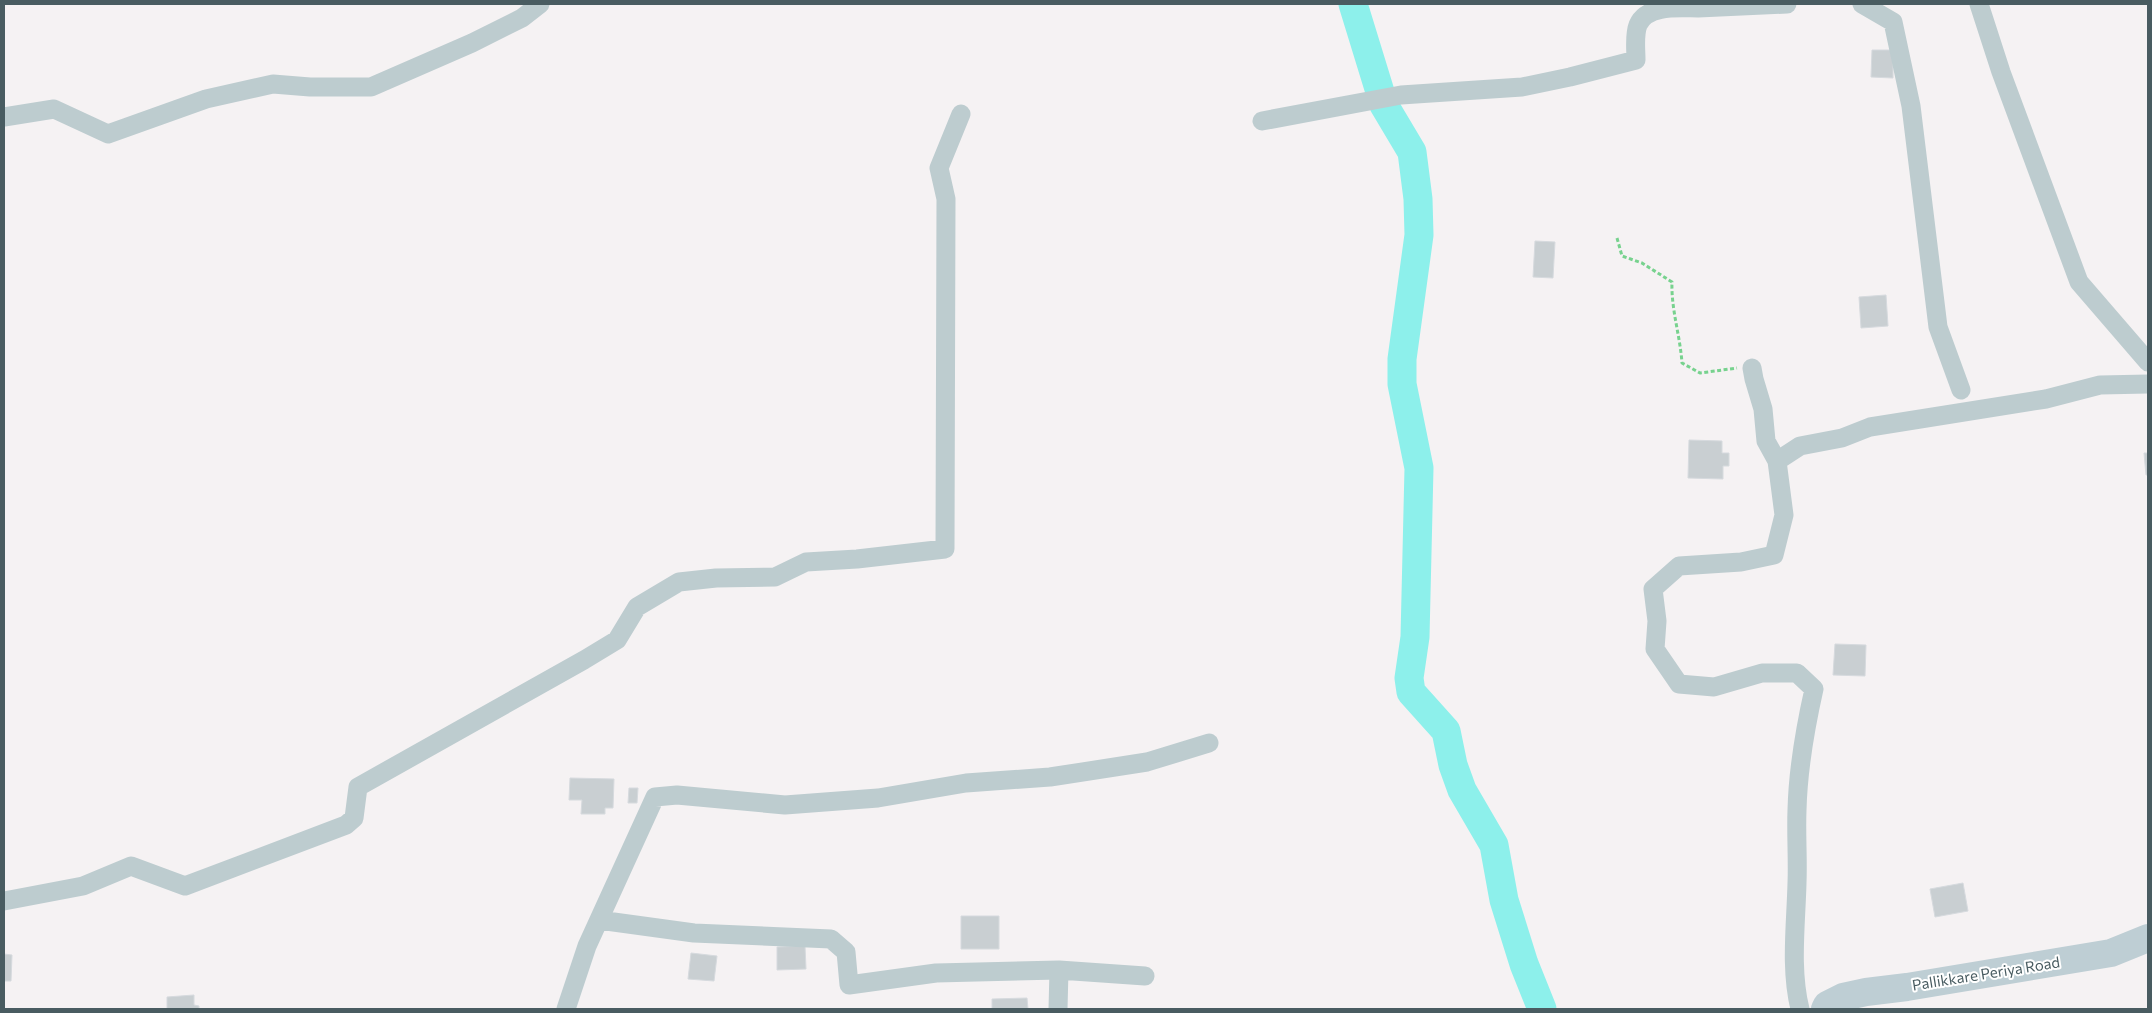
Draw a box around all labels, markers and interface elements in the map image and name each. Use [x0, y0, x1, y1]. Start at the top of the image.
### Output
street label: Pallikkare Periya Road [1911, 952, 2061, 994]

